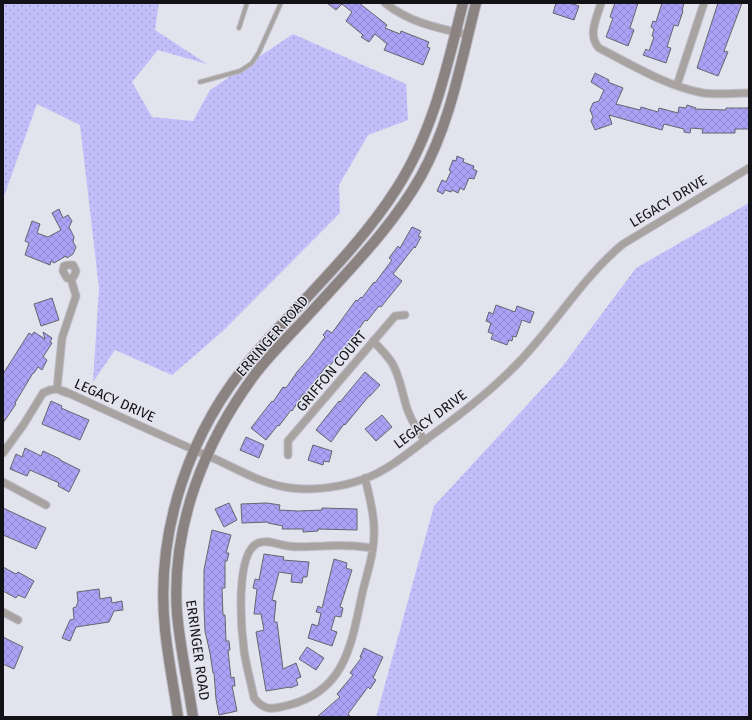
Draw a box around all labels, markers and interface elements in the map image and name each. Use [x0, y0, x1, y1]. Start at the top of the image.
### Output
street label: LEGACY DRIVE [627, 172, 710, 231]
street label: ERRINGER ROAD [233, 292, 312, 380]
street label: GRIFFON COURT [293, 327, 370, 415]
street label: LEGACY DRIVE [72, 375, 158, 426]
street label: LEGACY DRIVE [390, 386, 470, 452]
street label: ERRINGER ROAD [182, 599, 213, 702]

